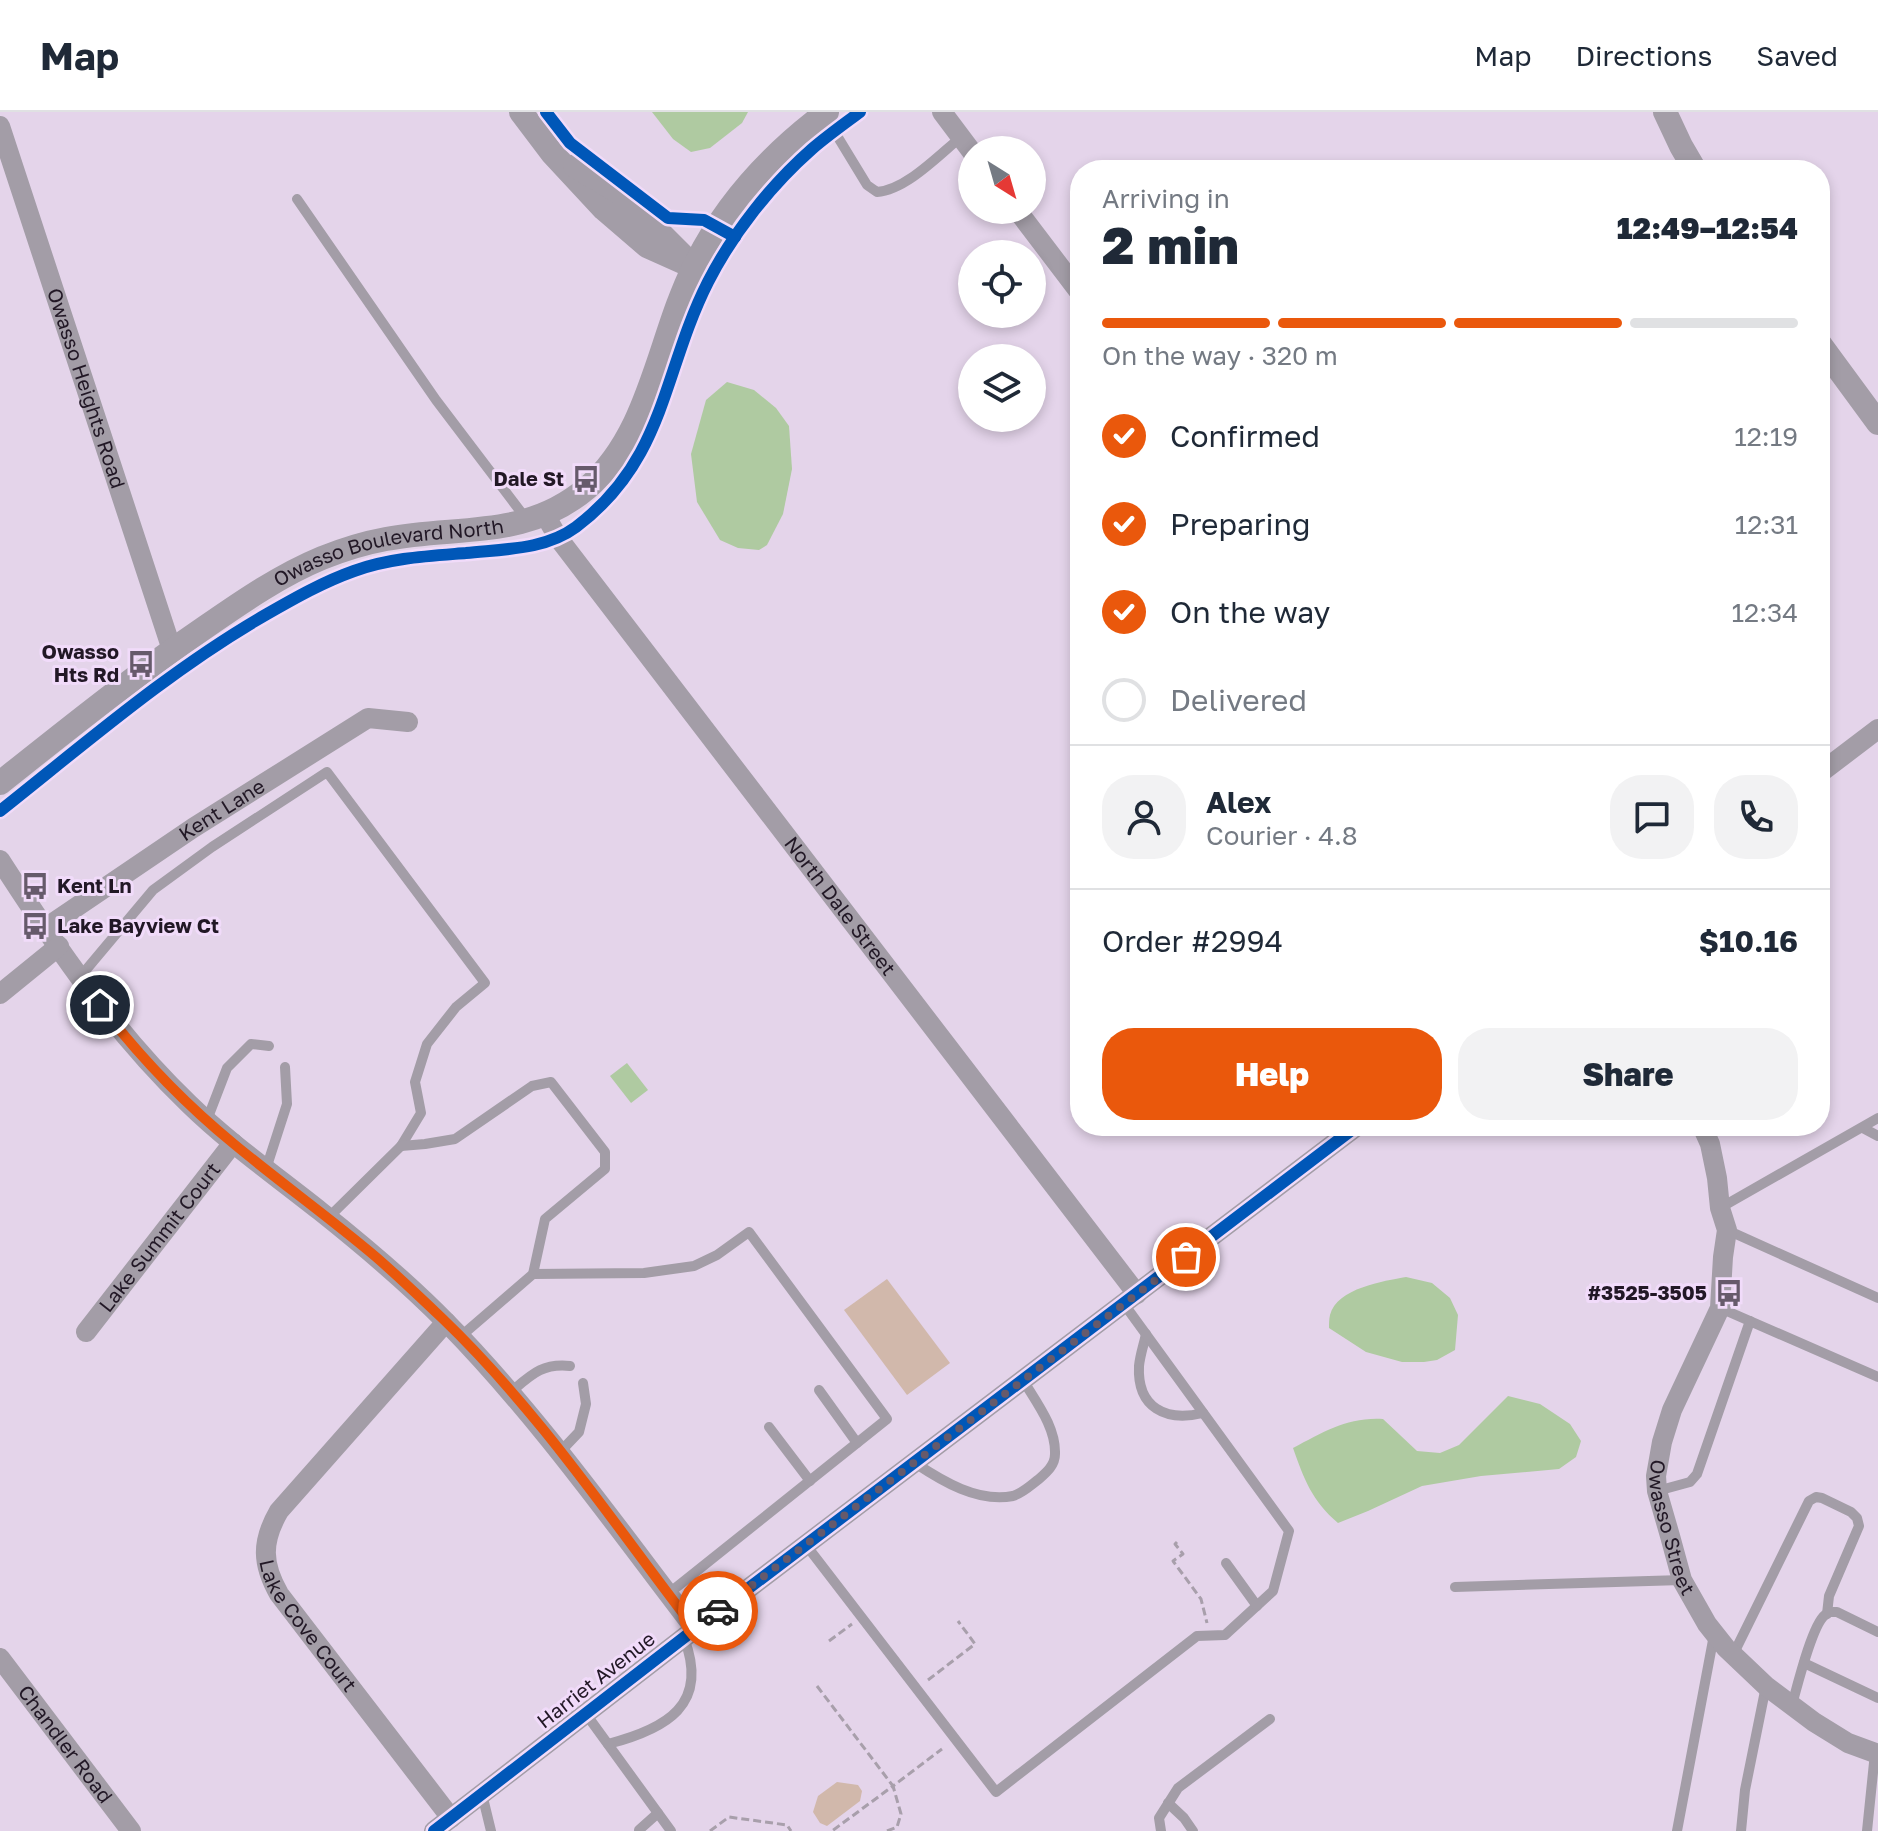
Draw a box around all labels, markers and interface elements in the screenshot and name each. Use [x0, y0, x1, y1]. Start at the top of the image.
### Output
text: Map [40, 33, 119, 78]
text: Map [1474, 39, 1531, 72]
text: Directions [1575, 39, 1712, 72]
text: Saved [1756, 39, 1838, 72]
north arrow [958, 136, 1046, 224]
map controls [958, 136, 1046, 432]
text: Arriving in [1102, 183, 1230, 214]
text: 12:49–12:54 [1617, 210, 1798, 246]
text: 2 min [1102, 213, 1239, 275]
button: locate [958, 240, 1046, 328]
street label: Owasso Heights Road [43, 285, 131, 491]
text: On the way · 320 m [1102, 340, 1338, 371]
button: layers [958, 344, 1046, 432]
icon: check [1102, 414, 1146, 458]
text: Confirmed [1170, 418, 1320, 454]
text: 12:19 [1734, 421, 1798, 452]
bus stop icon: Dale St [571, 464, 601, 494]
place label: Dale St [493, 466, 564, 490]
icon: check [1102, 502, 1146, 546]
text: Preparing [1170, 506, 1311, 542]
text: 12:31 [1735, 509, 1798, 540]
street label: Owasso Boulevard North [269, 513, 505, 591]
icon: check [1102, 590, 1146, 634]
text: On the way [1170, 594, 1330, 630]
text: 12:34 [1731, 597, 1798, 628]
place label: Owasso Hts Rd [42, 639, 119, 686]
bus stop icon: Owasso Hts Rd [126, 649, 156, 679]
text: Delivered [1170, 682, 1307, 718]
street label: Kent Lane [174, 773, 269, 845]
button: person [1102, 775, 1186, 859]
button: chat [1610, 775, 1694, 859]
button: phone [1714, 775, 1798, 859]
text: Alex [1206, 784, 1271, 820]
text: Courier · 4.8 [1206, 820, 1358, 851]
street label: North Dale Street [780, 831, 901, 979]
bus stop icon: Kent Ln [20, 871, 50, 901]
place label: Kent Ln [57, 873, 132, 897]
bus stop icon: Lake Bayview Ct [20, 911, 50, 941]
place label: Lake Bayview Ct [57, 913, 219, 937]
text: Order #2994 [1102, 923, 1283, 959]
text: $10.16 [1699, 923, 1798, 959]
pin [66, 971, 134, 1039]
icon: home [78, 983, 122, 1027]
button: Help [1102, 1028, 1442, 1120]
button: Share [1458, 1028, 1798, 1120]
street label: Lake Summit Court [93, 1157, 225, 1316]
pin [1152, 1223, 1220, 1291]
icon: bag [1164, 1235, 1208, 1279]
bus stop icon: #3525-3505 [1714, 1278, 1744, 1308]
place label: #3525-3505 [1587, 1280, 1707, 1304]
street label: Owasso Street [1645, 1458, 1701, 1599]
street label: Lake Cove Court [255, 1557, 363, 1696]
courier [678, 1571, 758, 1651]
icon: car [696, 1589, 740, 1633]
street label: Harriet Avenue [532, 1626, 659, 1733]
street label: Chandler Road [14, 1680, 118, 1807]

